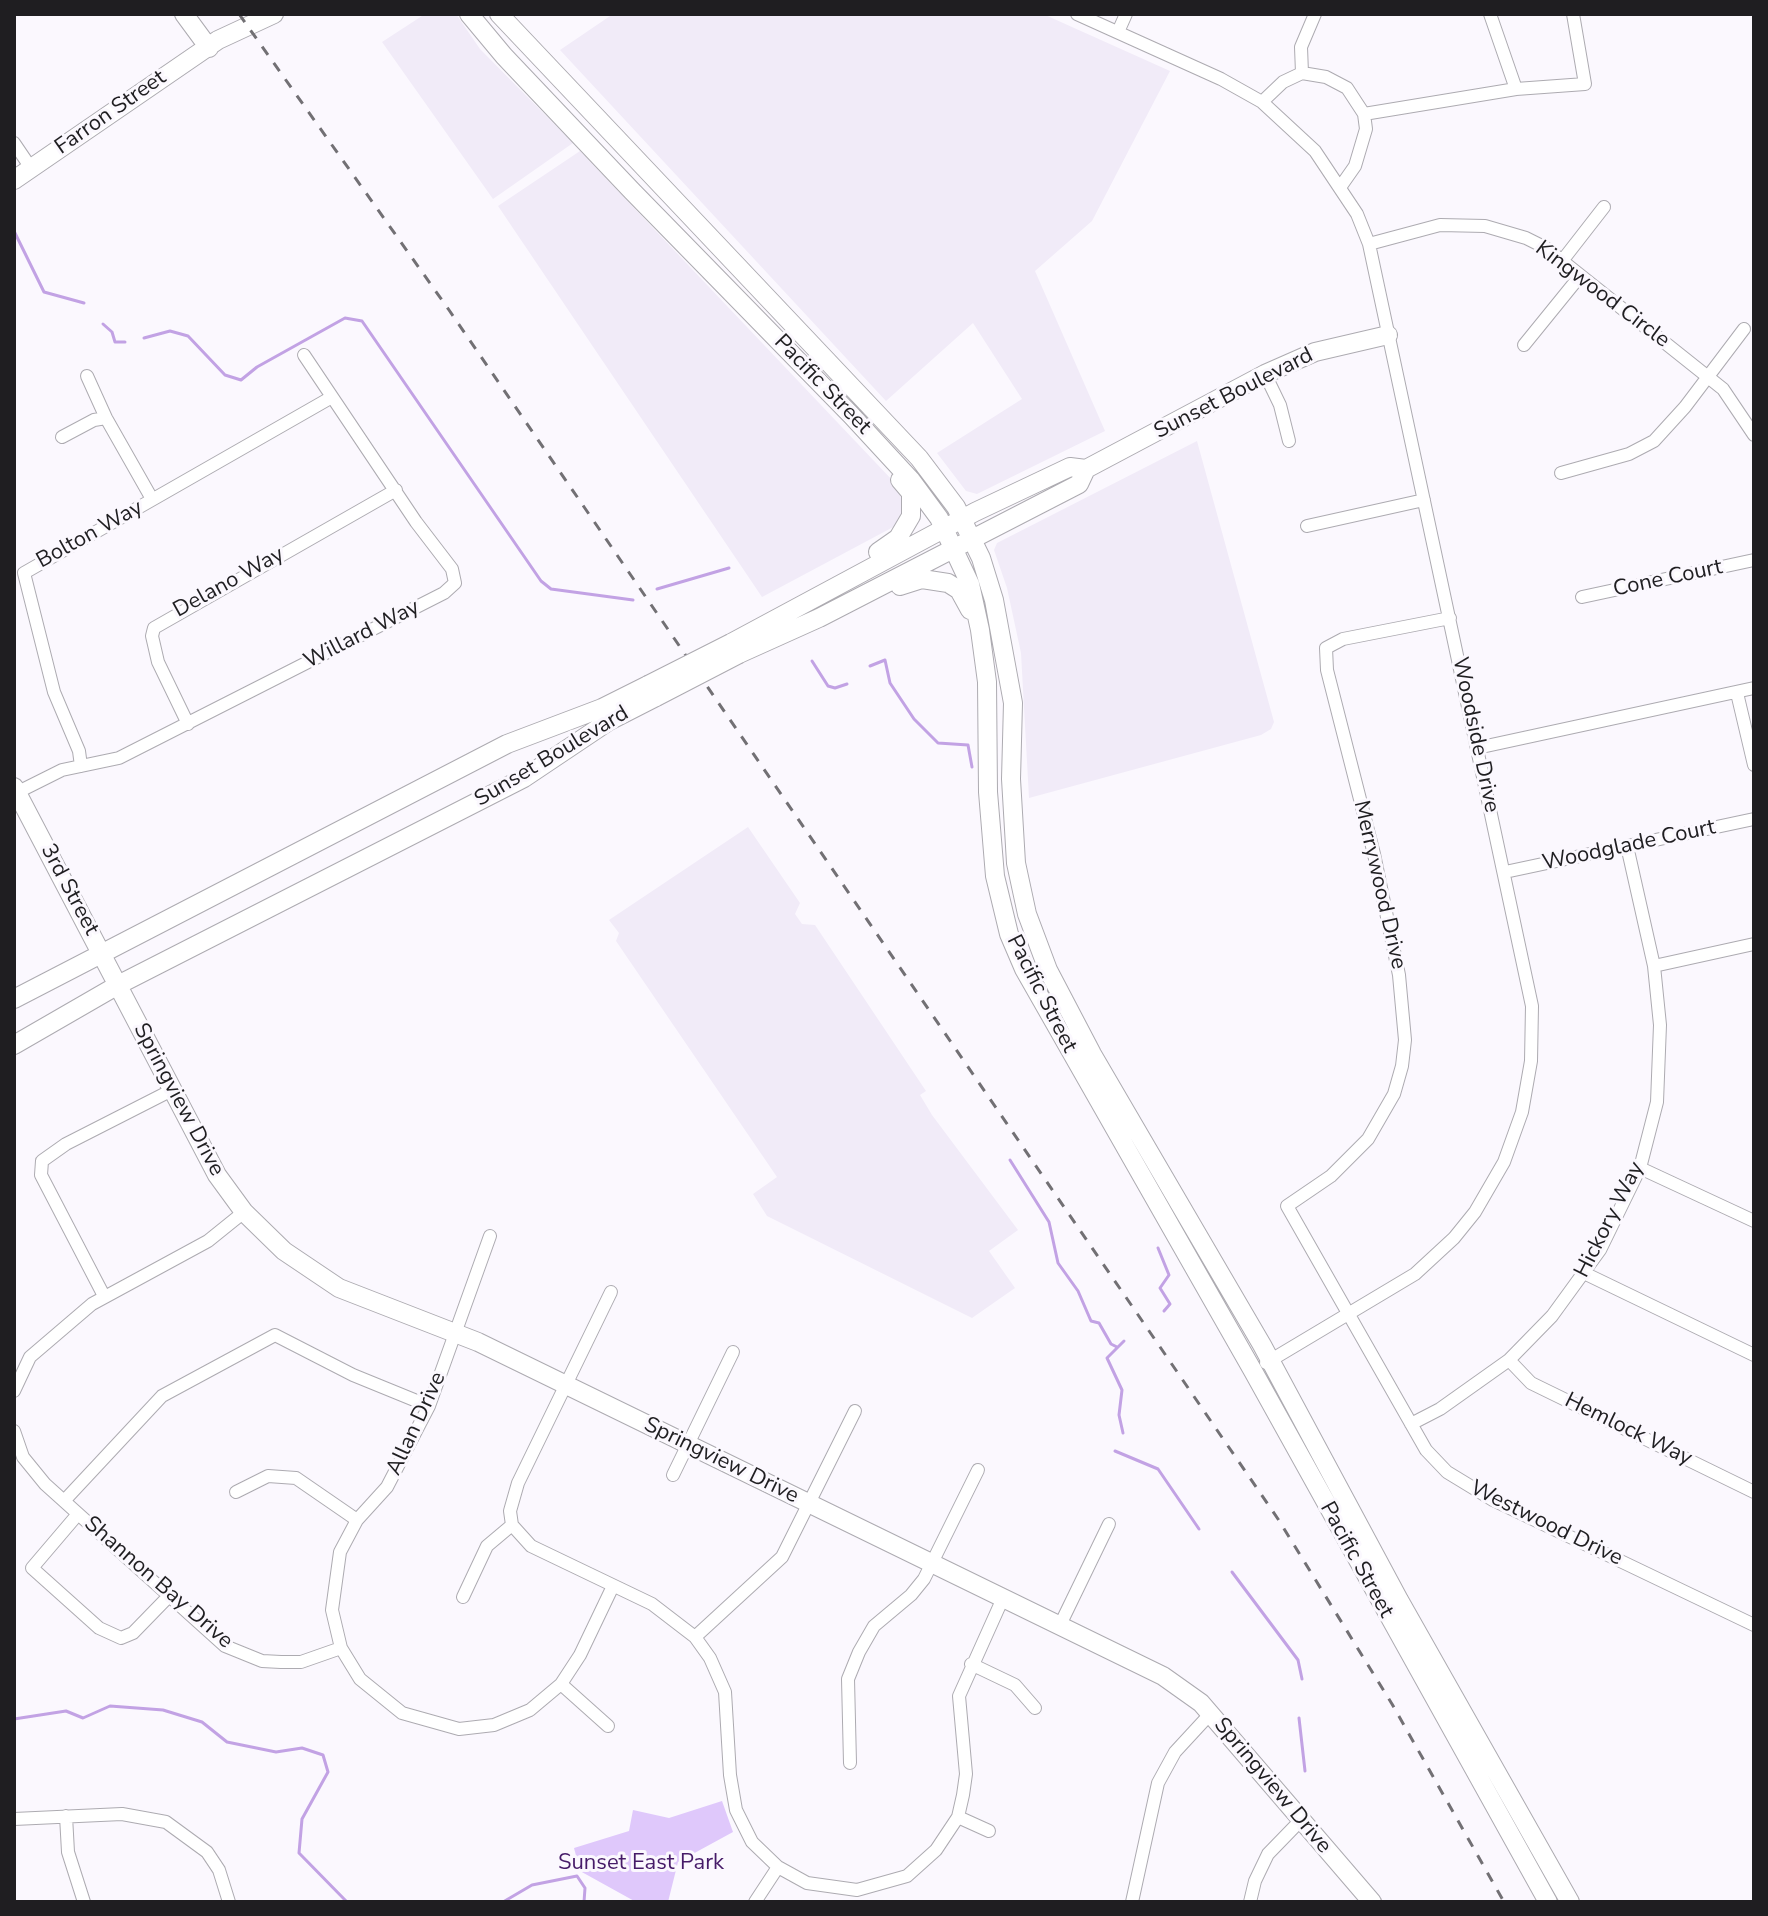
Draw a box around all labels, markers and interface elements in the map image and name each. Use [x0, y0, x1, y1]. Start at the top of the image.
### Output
street label: Farron Street [50, 65, 172, 161]
street label: Kingwood Circle [1530, 236, 1674, 354]
street label: Pacific Street [768, 330, 876, 440]
street label: Sunset Boulevard [1150, 343, 1318, 445]
street label: Bolton Way [32, 495, 148, 575]
street label: Delano Way [169, 542, 289, 624]
street label: Cone Court [1611, 555, 1725, 603]
street label: Willard Way [300, 595, 424, 675]
street label: Woodside Drive [1446, 655, 1504, 815]
street label: Sunset Boulevard [470, 701, 634, 813]
street label: Merrywood Drive [1347, 798, 1411, 972]
street label: Woodglade Court [1540, 815, 1718, 877]
street label: 3rd Street [34, 840, 104, 940]
street label: Pacific Street [1000, 931, 1082, 1057]
street label: Springview Drive [127, 1019, 229, 1181]
street label: Hickory Way [1570, 1158, 1650, 1282]
street label: Allan Drive [382, 1368, 452, 1480]
street label: Hemlock Way [1560, 1388, 1696, 1472]
street label: Springview Drive [639, 1412, 803, 1510]
street label: Westwood Drive [1465, 1476, 1627, 1572]
street label: Pacific Street [1313, 1497, 1399, 1623]
street label: Shannon Bay Drive [78, 1511, 238, 1655]
street label: Springview Drive [1208, 1713, 1336, 1859]
park label: Sunset East Park [558, 1851, 724, 1877]

